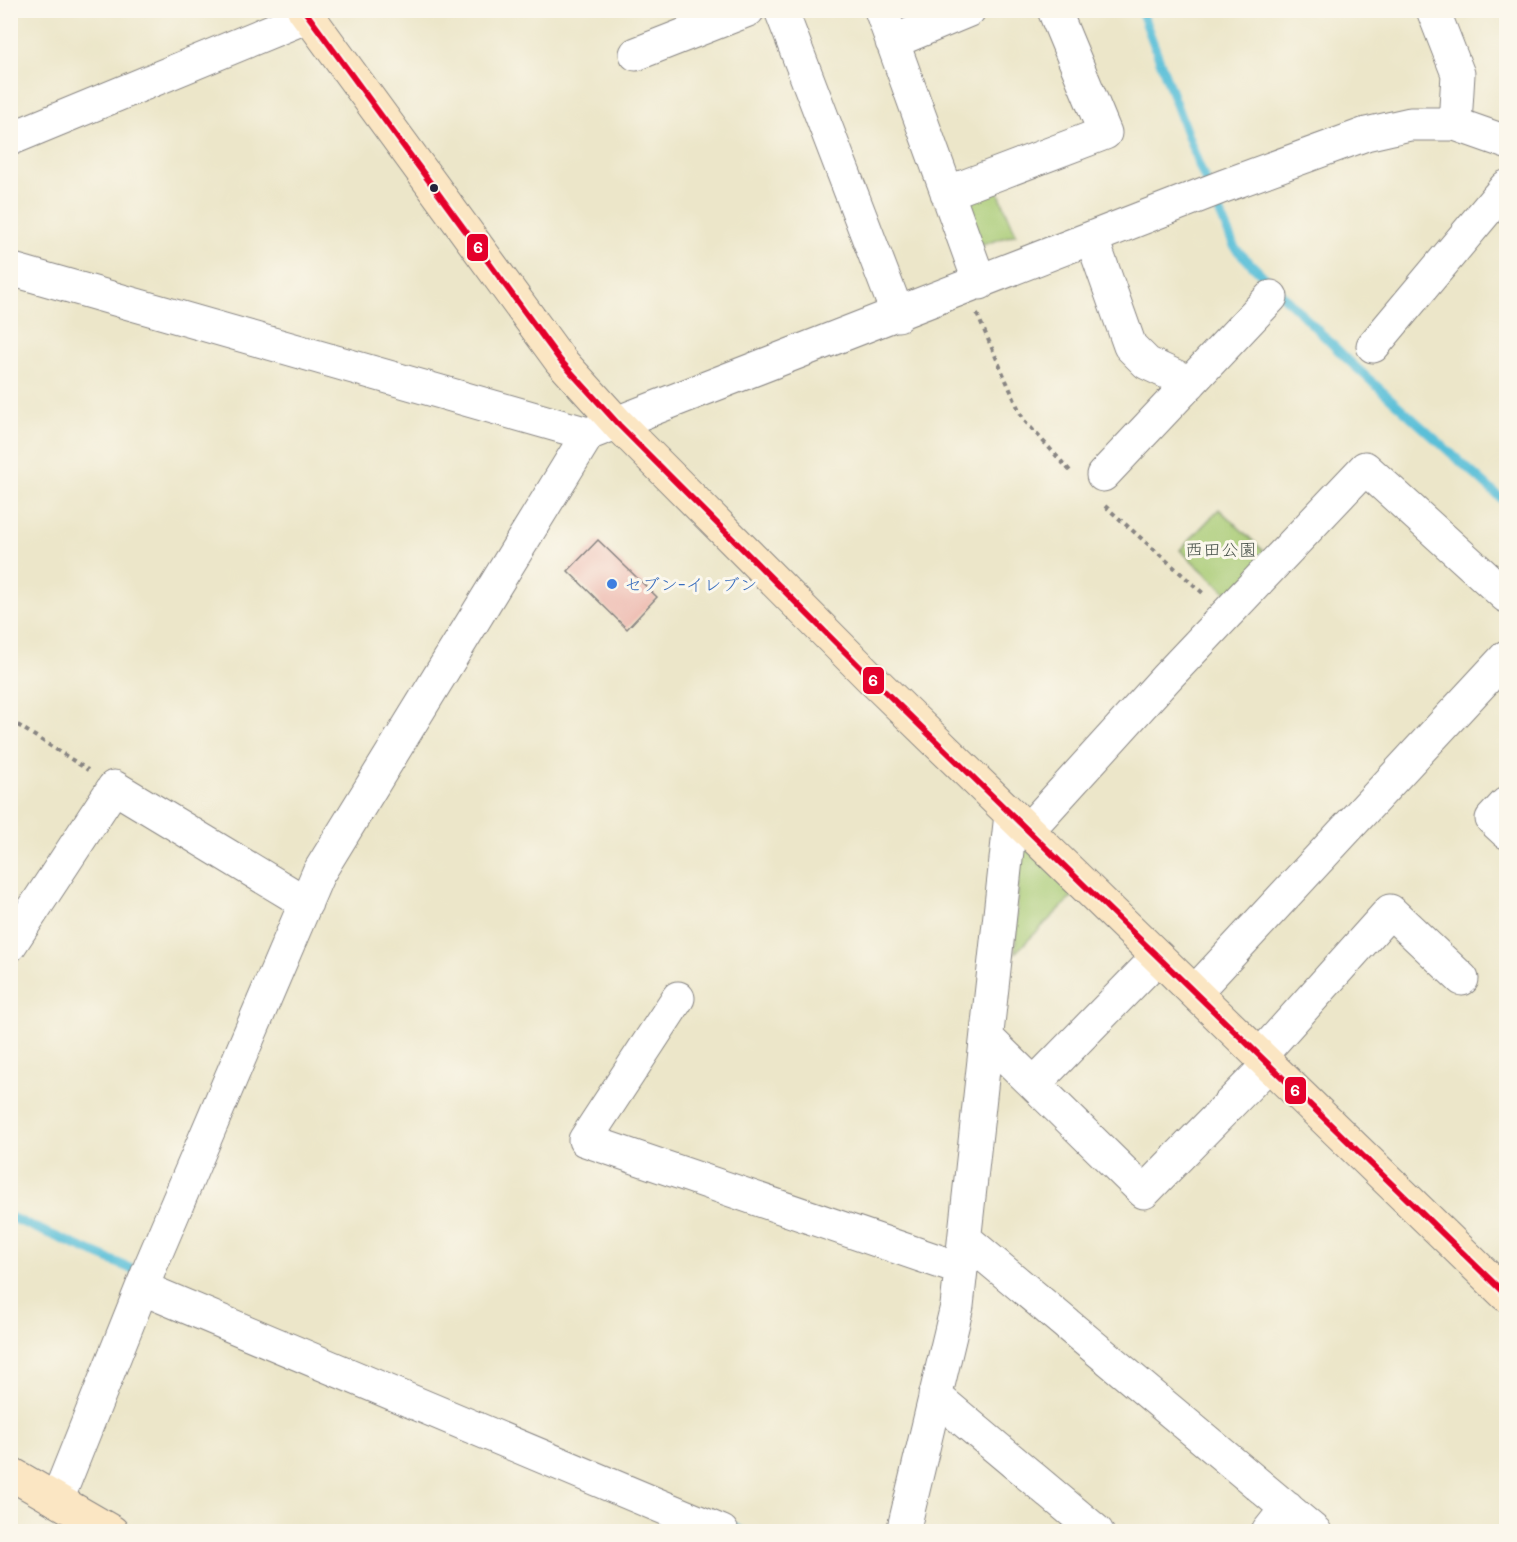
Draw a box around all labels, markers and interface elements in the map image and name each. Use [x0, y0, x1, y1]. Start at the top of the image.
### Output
unlabelled marker [428, 182, 440, 194]
line badge: 6 [466, 233, 489, 262]
text: 6 [473, 236, 483, 257]
park label: 西田公園 [1185, 537, 1257, 561]
place label: セブン-イレブン [624, 572, 758, 596]
marker: セブン-イレブン [605, 577, 619, 591]
line badge: 6 [862, 666, 885, 695]
text: 6 [868, 669, 878, 690]
line badge: 6 [1284, 1076, 1307, 1105]
text: 6 [1290, 1079, 1300, 1100]

